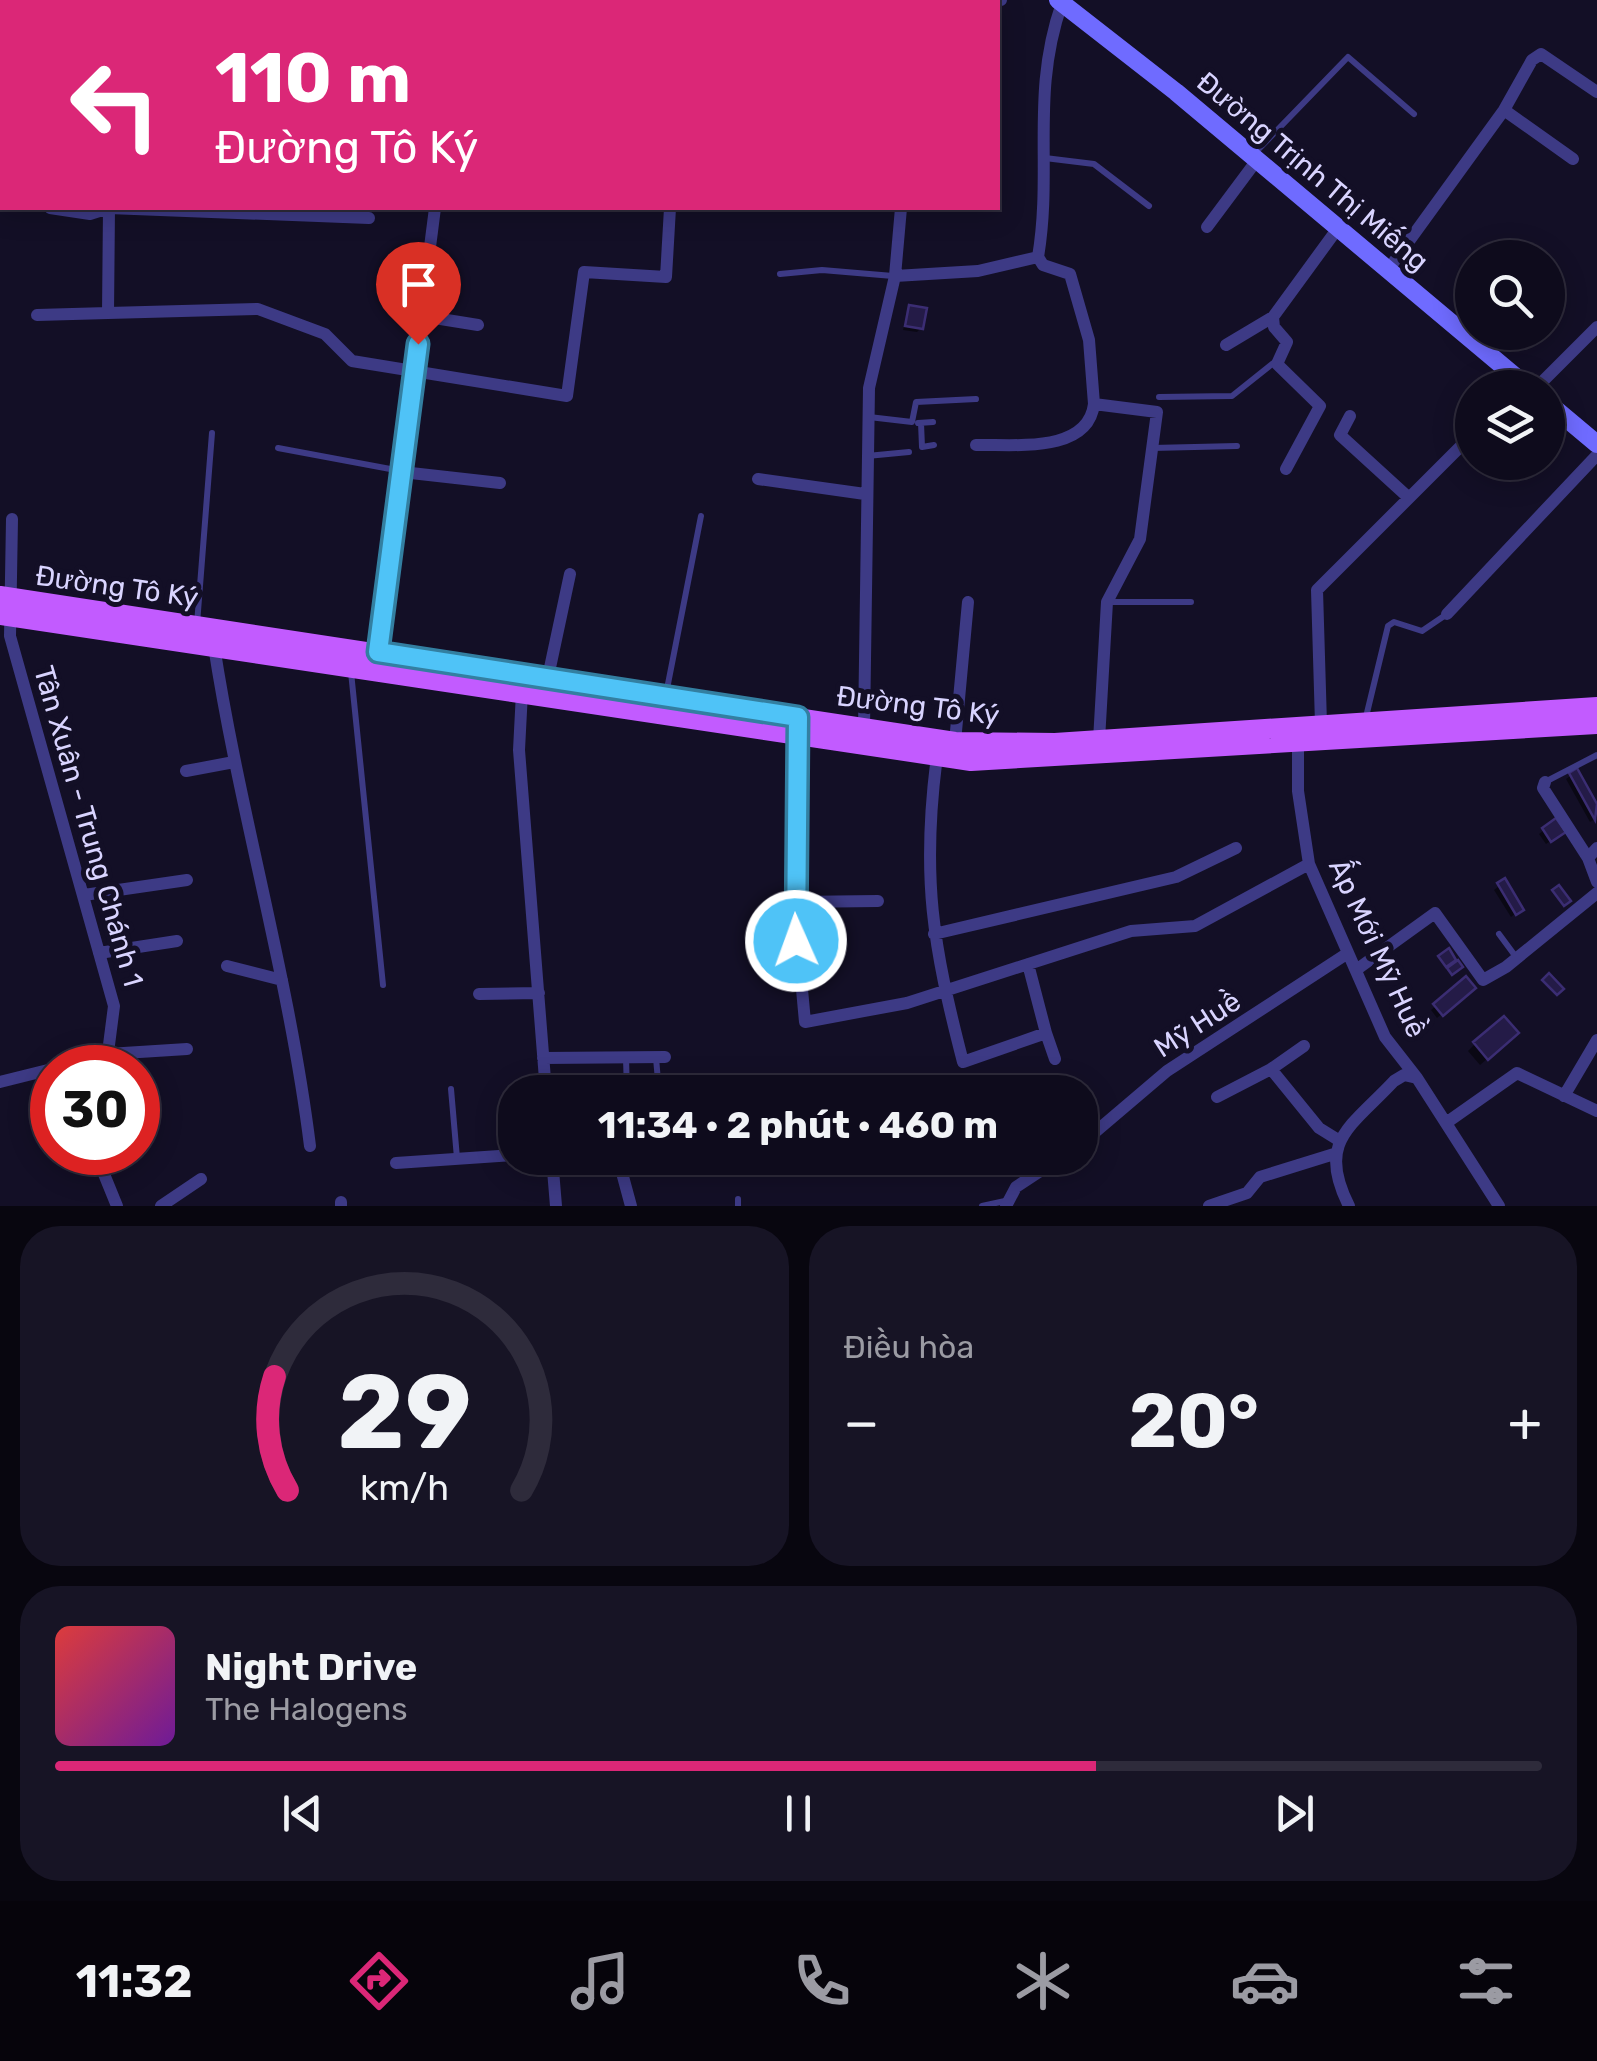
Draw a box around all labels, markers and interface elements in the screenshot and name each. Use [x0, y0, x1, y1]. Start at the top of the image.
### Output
text: 110 m [215, 37, 411, 120]
icon: left [50, 40, 180, 170]
street label: Đường Trịnh Thị Miếng [1190, 64, 1436, 278]
text: Đường Tô Ký [215, 121, 478, 174]
map controls [1455, 240, 1565, 480]
button: search [1455, 240, 1565, 350]
pin [376, 242, 461, 345]
icon: arrive [391, 257, 446, 312]
button: layers [1455, 370, 1565, 480]
street label: Đường Tô Ký [34, 559, 200, 614]
street label: Tân Xuân - Trung Chánh 1 [27, 662, 150, 990]
street label: Đường Tô Ký [835, 679, 1001, 732]
street label: Ấp Mới Mỹ Huề [1322, 852, 1437, 1043]
position arrow [744, 889, 848, 993]
street label: Mỹ Huề [1147, 984, 1247, 1064]
speed limit sign: 30 [30, 1045, 160, 1175]
text: 11:34 · 2 phút · 460 m [598, 1102, 998, 1148]
text: Điều hòa [844, 1328, 974, 1366]
text: 29 [337, 1351, 471, 1474]
text: 20° [1128, 1377, 1259, 1466]
text: − [844, 1390, 879, 1455]
text: + [1508, 1390, 1542, 1455]
text: km/h [360, 1467, 449, 1509]
text: Night Drive [205, 1644, 417, 1690]
text: The Halogens [205, 1690, 408, 1728]
icon: previous [275, 1786, 330, 1841]
icon: pause [771, 1786, 826, 1841]
icon: next [1267, 1786, 1322, 1841]
icon: directions [344, 1946, 414, 2016]
icon: music [565, 1946, 635, 2016]
icon: phone [787, 1946, 857, 2016]
icon: climate [1008, 1946, 1078, 2016]
icon: car [1230, 1946, 1300, 2016]
icon: filters [1451, 1946, 1521, 2016]
text: 11:32 [76, 1955, 193, 2008]

